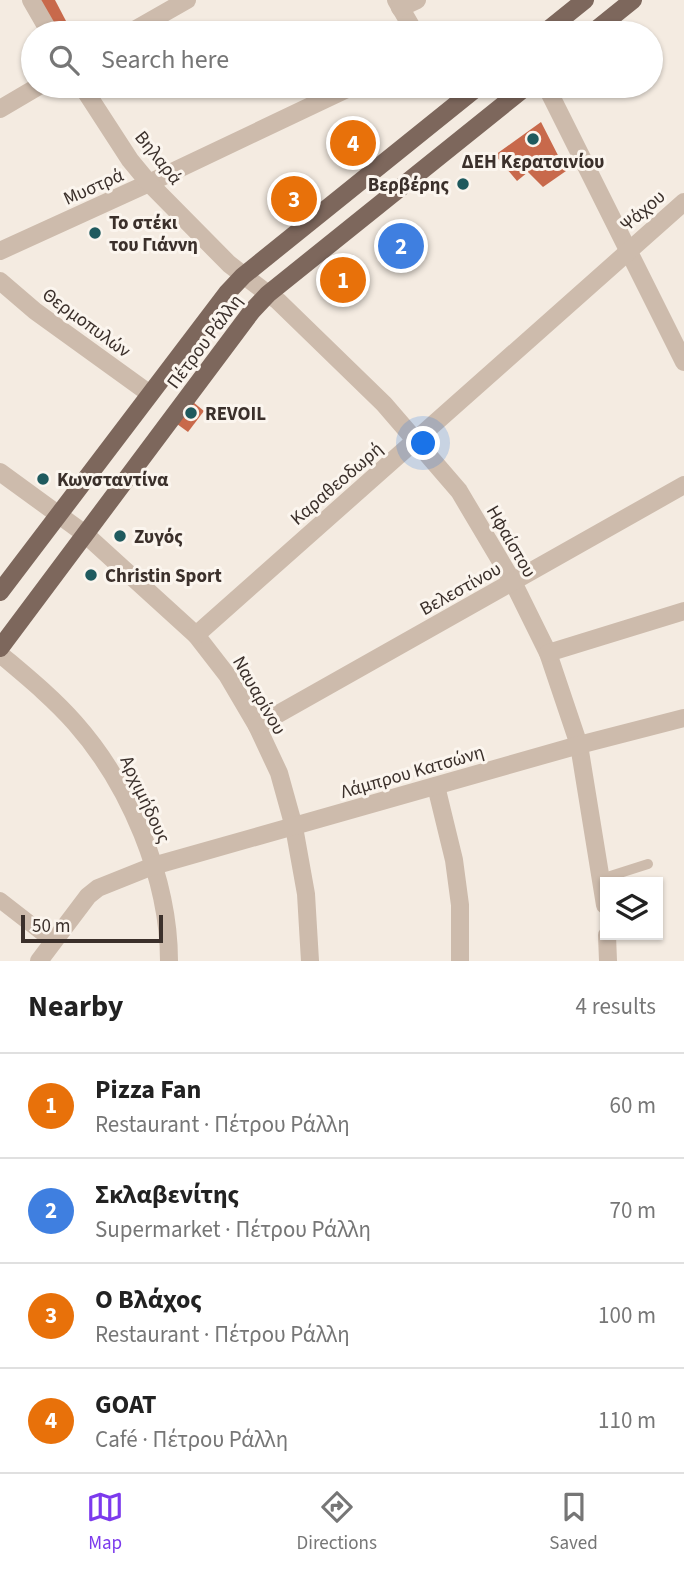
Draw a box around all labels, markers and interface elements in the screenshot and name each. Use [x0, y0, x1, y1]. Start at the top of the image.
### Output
search box [21, 21, 663, 98]
icon: search [45, 41, 83, 79]
text: Search here [101, 41, 229, 78]
pin: 4 [330, 117, 376, 169]
street label: Βηλαρά [128, 125, 188, 191]
marker: ΔΕΗ Κερατσινίου [525, 131, 541, 147]
place label: ΔΕΗ Κερατσινίου [462, 149, 604, 176]
street label: Μυστρά [59, 162, 128, 213]
place label: Βερβέρης [368, 172, 450, 199]
pin: 3 [271, 173, 317, 225]
marker: Βερβέρης [455, 176, 471, 192]
street label: Ψάχου [614, 184, 671, 238]
place label: Το στέκι του Γιάννη [109, 210, 198, 259]
pin: 2 [378, 220, 424, 272]
marker: Το στέκι του Γιάννη [87, 225, 103, 241]
pin: 1 [320, 254, 366, 306]
street label: Θερμοπυλών [36, 282, 136, 365]
street label: Πέτρου Ράλλη [161, 289, 250, 395]
place label: REVOIL [205, 401, 266, 428]
marker: REVOIL [183, 405, 199, 421]
your location [406, 426, 440, 460]
street label: Καραθεοδωρή [285, 436, 389, 532]
place label: Κωνσταντίνα [57, 467, 169, 494]
marker: Κωνσταντίνα [35, 471, 51, 487]
street label: Ηφαίστου [479, 501, 542, 583]
place label: Ζυγός [134, 524, 183, 551]
marker: Ζυγός [112, 528, 128, 544]
street label: Βελεστίνου [415, 556, 506, 623]
place label: Christin Sport [105, 563, 222, 590]
marker: Christin Sport [83, 567, 99, 583]
street label: Ναυαρίνου [225, 651, 292, 740]
street label: Λάμπρου Κατσώνη [337, 739, 487, 806]
street label: Αρχιμήδους [113, 752, 177, 848]
map controls [600, 877, 663, 940]
button: layers [600, 877, 663, 940]
scale bar [21, 912, 163, 944]
text: 50 m [32, 913, 70, 940]
text: Nearby [28, 985, 123, 1028]
text: 4 results [576, 990, 656, 1023]
text: Pizza Fan [95, 1071, 201, 1108]
text: 1 [45, 1089, 57, 1122]
text: 60 m [609, 1089, 656, 1122]
text: Restaurant · Πέτρου Ράλλη [95, 1108, 350, 1141]
text: Σκλαβενίτης [95, 1176, 239, 1213]
text: 2 [45, 1194, 57, 1227]
text: 70 m [609, 1194, 656, 1227]
text: Supermarket · Πέτρου Ράλλη [95, 1213, 371, 1246]
text: Ο Βλάχος [95, 1281, 202, 1318]
text: 3 [45, 1299, 57, 1332]
text: 100 m [598, 1299, 656, 1332]
text: Restaurant · Πέτρου Ράλλη [95, 1318, 350, 1351]
text: GOAT [95, 1386, 157, 1423]
text: 4 [45, 1404, 57, 1437]
text: 110 m [598, 1404, 656, 1437]
text: Café · Πέτρου Ράλλη [95, 1423, 288, 1456]
tab: Map [86, 1488, 124, 1557]
tab: Directions [297, 1488, 377, 1557]
tab: Saved [549, 1488, 598, 1557]

